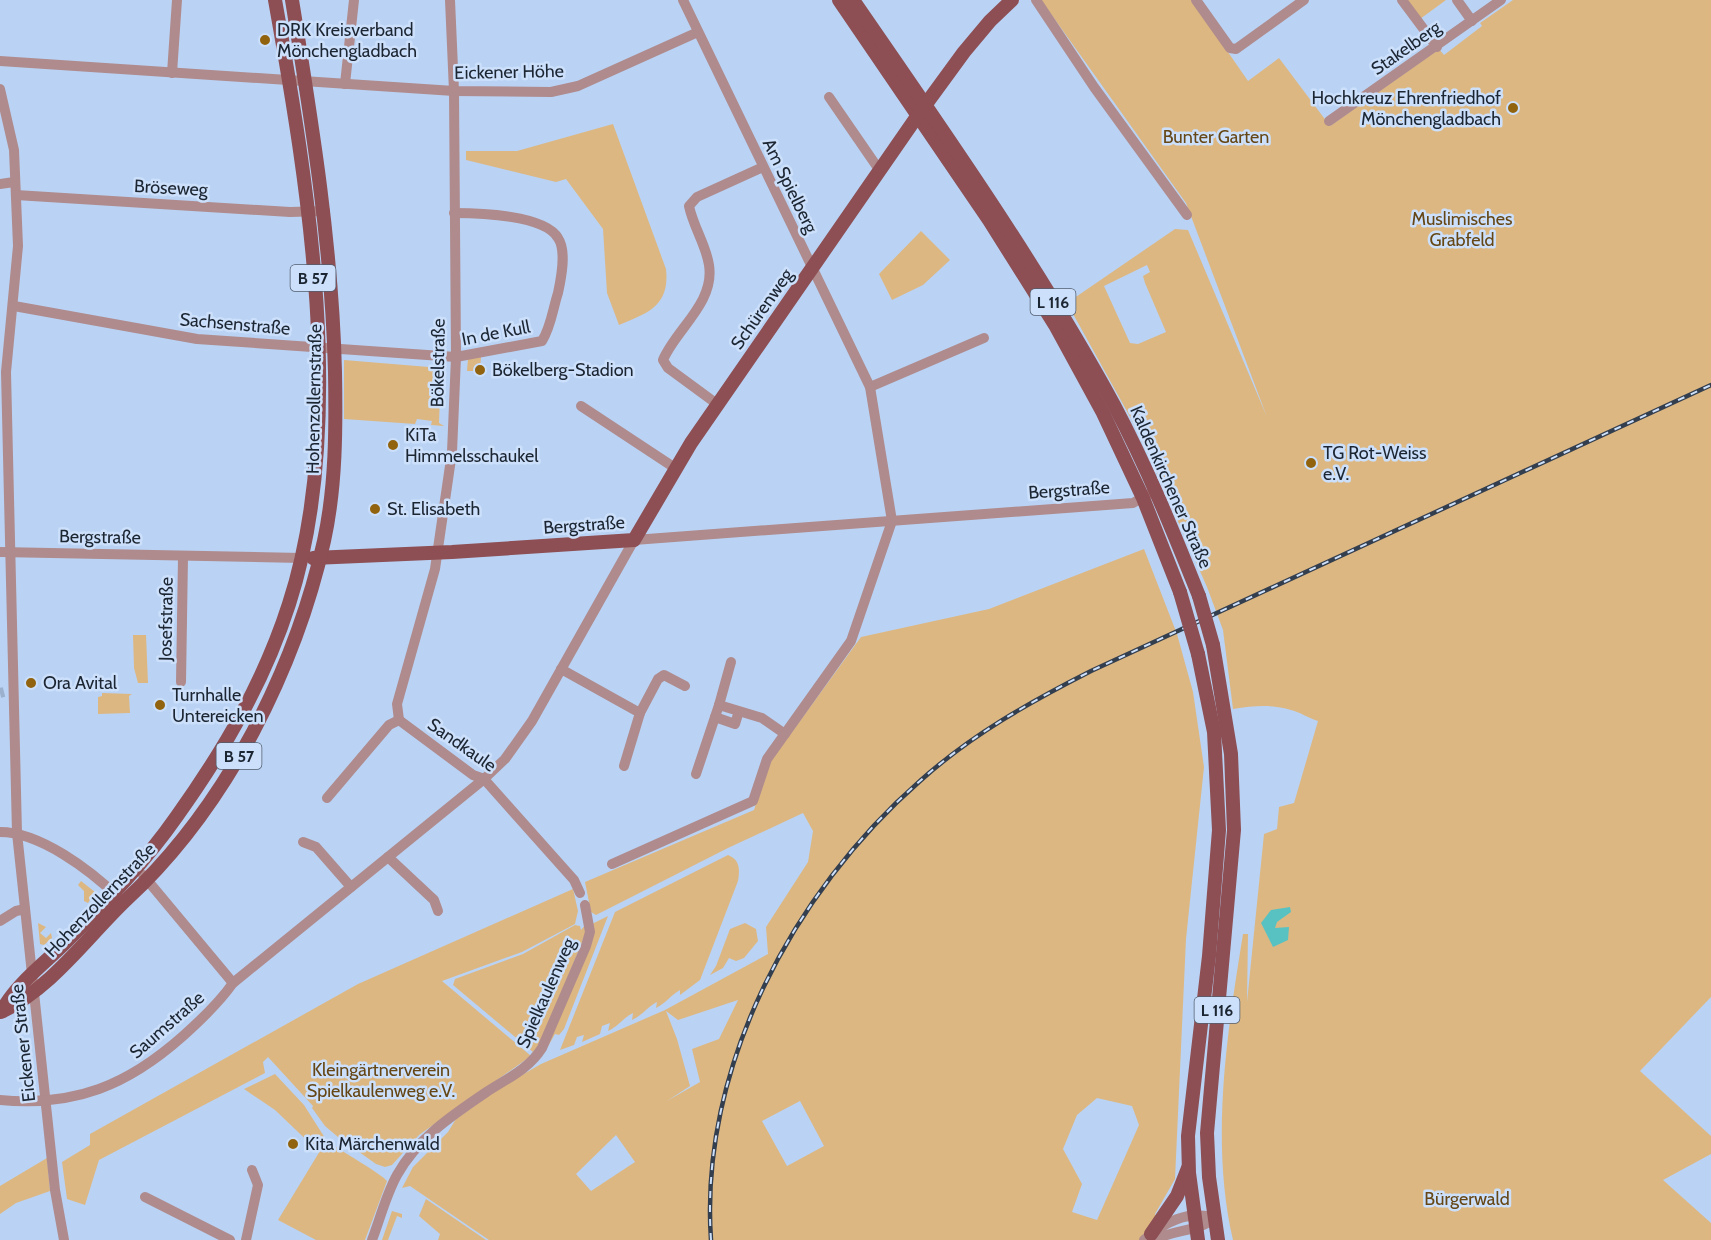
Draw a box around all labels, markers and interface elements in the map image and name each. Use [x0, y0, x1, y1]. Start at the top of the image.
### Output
street label: Stakelberg [1367, 16, 1446, 80]
place label: DRK Kreisverband Mönchengladbach [277, 19, 417, 62]
marker: DRK Kreisverband Mönchengladbach [258, 33, 272, 47]
street label: Eickener Höhe [454, 60, 564, 84]
place label: Hochkreuz Ehrenfriedhof Mönchengladbach [1311, 87, 1501, 130]
marker: Hochkreuz Ehrenfriedhof Mönchengladbach [1506, 101, 1520, 115]
park label: Bunter Garten [1163, 126, 1269, 148]
street label: Am Spielberg [758, 135, 823, 238]
street label: Bröseweg [134, 175, 209, 201]
park label: Muslimisches Grabfeld [1412, 208, 1513, 251]
street label: Schürenweg [726, 264, 798, 354]
road number: B 57 [290, 265, 336, 291]
road number: L 116 [1030, 289, 1076, 315]
street label: Sachsenstraße [179, 308, 291, 340]
street label: In de Kull [460, 315, 533, 350]
street label: Bökelstraße [426, 318, 450, 408]
street label: Hohenzollernstraße [302, 324, 326, 474]
place label: Bökelberg-Stadion [492, 359, 634, 381]
marker: Bökelberg-Stadion [473, 363, 487, 377]
street label: Kaldenkirchener Straße [1125, 402, 1217, 572]
place label: KiTa Himmelsschaukel [405, 424, 539, 467]
marker: KiTa Himmelsschaukel [386, 438, 400, 452]
place label: TG Rot-Weiss e.V. [1323, 442, 1426, 485]
marker: TG Rot-Weiss e.V. [1304, 456, 1318, 470]
street label: Bergstraße [1027, 476, 1111, 504]
place label: St. Elisabeth [387, 498, 480, 520]
marker: St. Elisabeth [368, 502, 382, 516]
street label: Bergstraße [542, 511, 626, 539]
street label: Bergstraße [59, 525, 141, 549]
street label: Josefstraße [154, 577, 178, 662]
place label: Ora Avital [43, 672, 118, 694]
marker: Ora Avital [24, 676, 38, 690]
place label: Turnhalle Untereicken [172, 684, 263, 727]
marker: Turnhalle Untereicken [153, 698, 167, 712]
street label: Sandkaule [423, 713, 501, 777]
road number: B 57 [216, 743, 262, 769]
street label: Hohenzollernstraße [40, 838, 160, 962]
street label: Spielkaulenweg [512, 934, 581, 1051]
street label: Eickener Straße [6, 983, 40, 1103]
street label: Saumstraße [125, 987, 209, 1063]
road number: L 116 [1194, 997, 1240, 1023]
park label: Kleingärtnerverein Spielkaulenweg e.V. [307, 1059, 455, 1102]
place label: Kita Märchenwald [305, 1133, 440, 1155]
marker: Kita Märchenwald [286, 1137, 300, 1151]
park label: Bürgerwald [1424, 1188, 1510, 1210]

